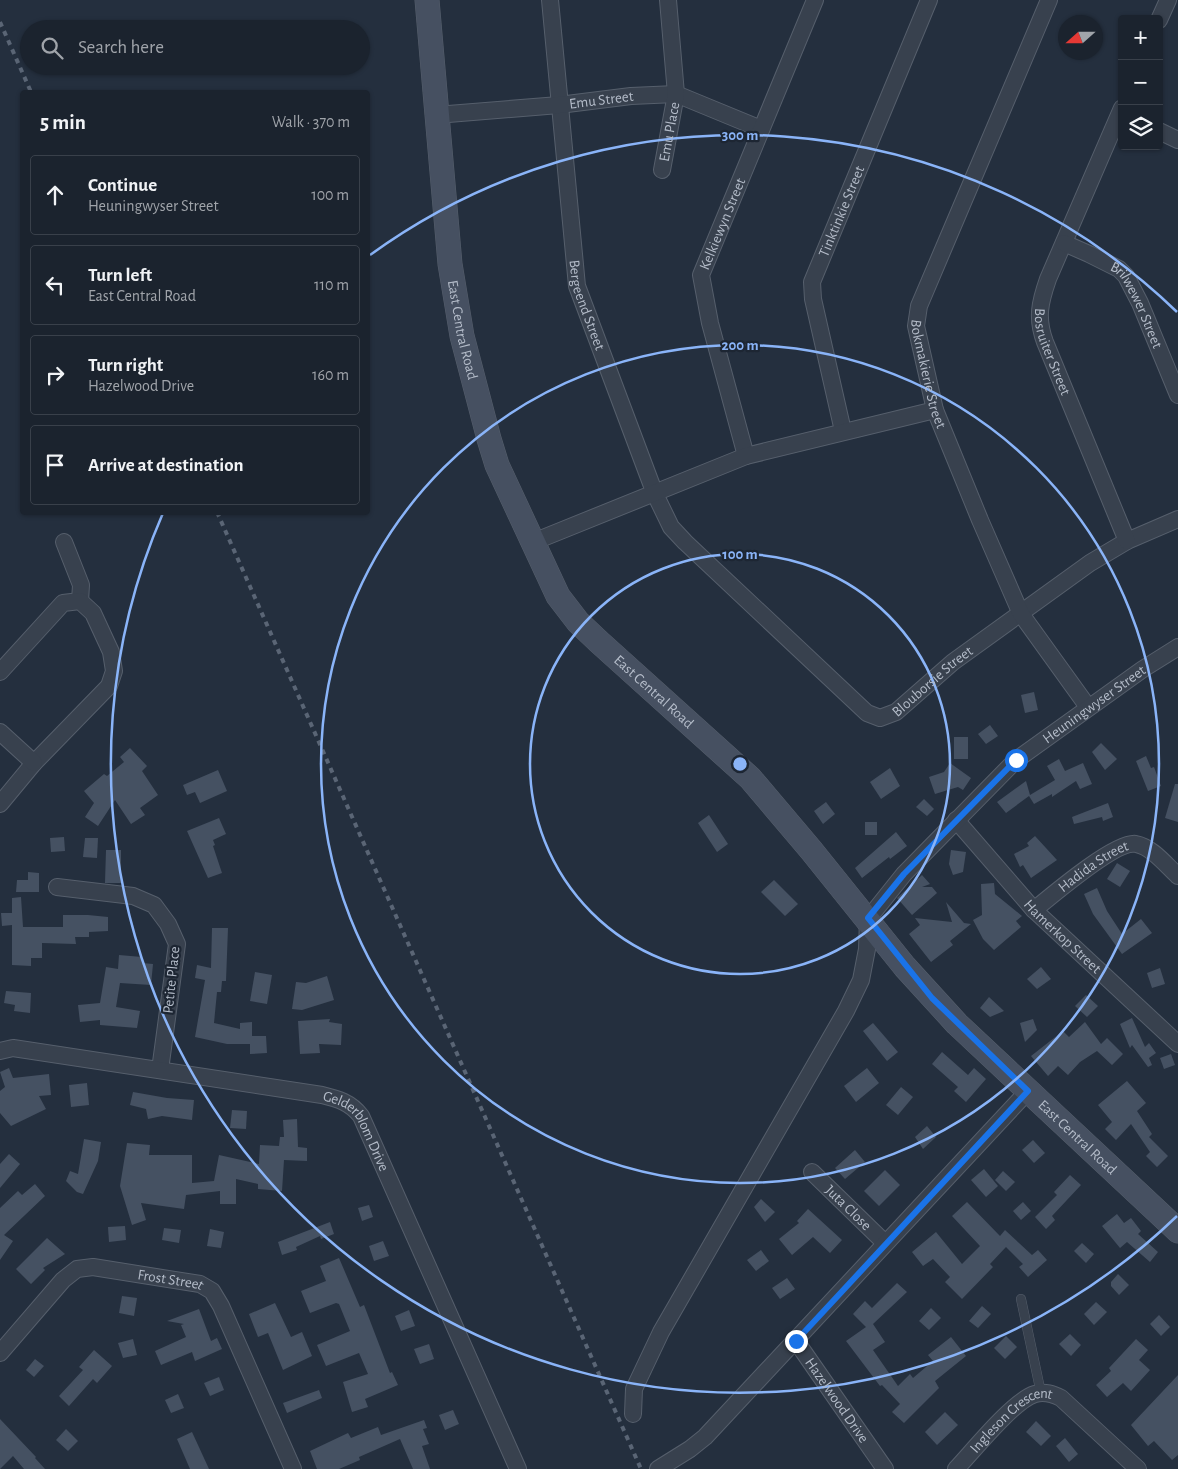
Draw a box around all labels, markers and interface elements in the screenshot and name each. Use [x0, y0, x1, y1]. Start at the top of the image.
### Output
north arrow [1058, 15, 1103, 60]
map controls [1118, 15, 1163, 150]
button: + [1118, 15, 1163, 60]
search box [20, 20, 370, 75]
icon: search [38, 34, 66, 62]
text: Search here [78, 38, 164, 57]
button: − [1118, 60, 1163, 105]
street label: Emu Street [568, 89, 635, 112]
street label: Emu Place [657, 101, 682, 163]
button: layers [1118, 105, 1163, 150]
text: 5 min [40, 112, 86, 133]
text: Walk · 370 m [272, 114, 350, 130]
text: 300 m [722, 128, 758, 143]
street label: Tinktinkie Street [816, 164, 867, 259]
text: Continue [88, 176, 157, 195]
street label: Kelkiewyn Street [697, 176, 748, 272]
icon: ahead [41, 181, 69, 209]
text: 100 m [311, 187, 349, 203]
text: Heuningwyser Street [88, 198, 219, 214]
street label: Bergeend Street [567, 259, 607, 353]
street label: Brilwewer Street [1108, 259, 1165, 351]
text: Turn left [88, 266, 152, 285]
icon: left [41, 271, 69, 299]
text: 110 m [314, 277, 349, 293]
street label: East Central Road [445, 279, 480, 381]
text: East Central Road [88, 288, 196, 304]
street label: Bosruiter Street [1032, 308, 1073, 398]
street label: Bokmakierie Street [908, 318, 949, 431]
text: 200 m [721, 338, 759, 353]
text: Turn right [88, 356, 163, 375]
icon: right [41, 361, 69, 389]
text: 160 m [312, 367, 349, 383]
text: Hazelwood Drive [88, 378, 194, 394]
icon: arrive [41, 451, 69, 479]
text: Arrive at destination [88, 456, 244, 475]
text: 100 m [722, 547, 758, 562]
street label: Blouborsie Street [889, 643, 976, 720]
street label: East Central Road [611, 652, 697, 732]
street label: Heuningwyser Street [1040, 663, 1149, 746]
route start [1005, 749, 1028, 772]
centre of rings [731, 755, 749, 773]
street label: Hadida Street [1055, 838, 1131, 895]
street label: Hamerkop Street [1021, 897, 1104, 977]
street label: Petite Place [161, 946, 182, 1014]
street label: Gelderblom Drive [322, 1089, 392, 1174]
street label: East Central Road [1035, 1097, 1120, 1178]
street label: Juta Close [822, 1182, 874, 1233]
street label: Frost Street [137, 1267, 207, 1293]
route end [785, 1330, 808, 1353]
street label: Hazelwood Drive [802, 1355, 871, 1446]
street label: Ingleson Crescent [967, 1386, 1054, 1456]

